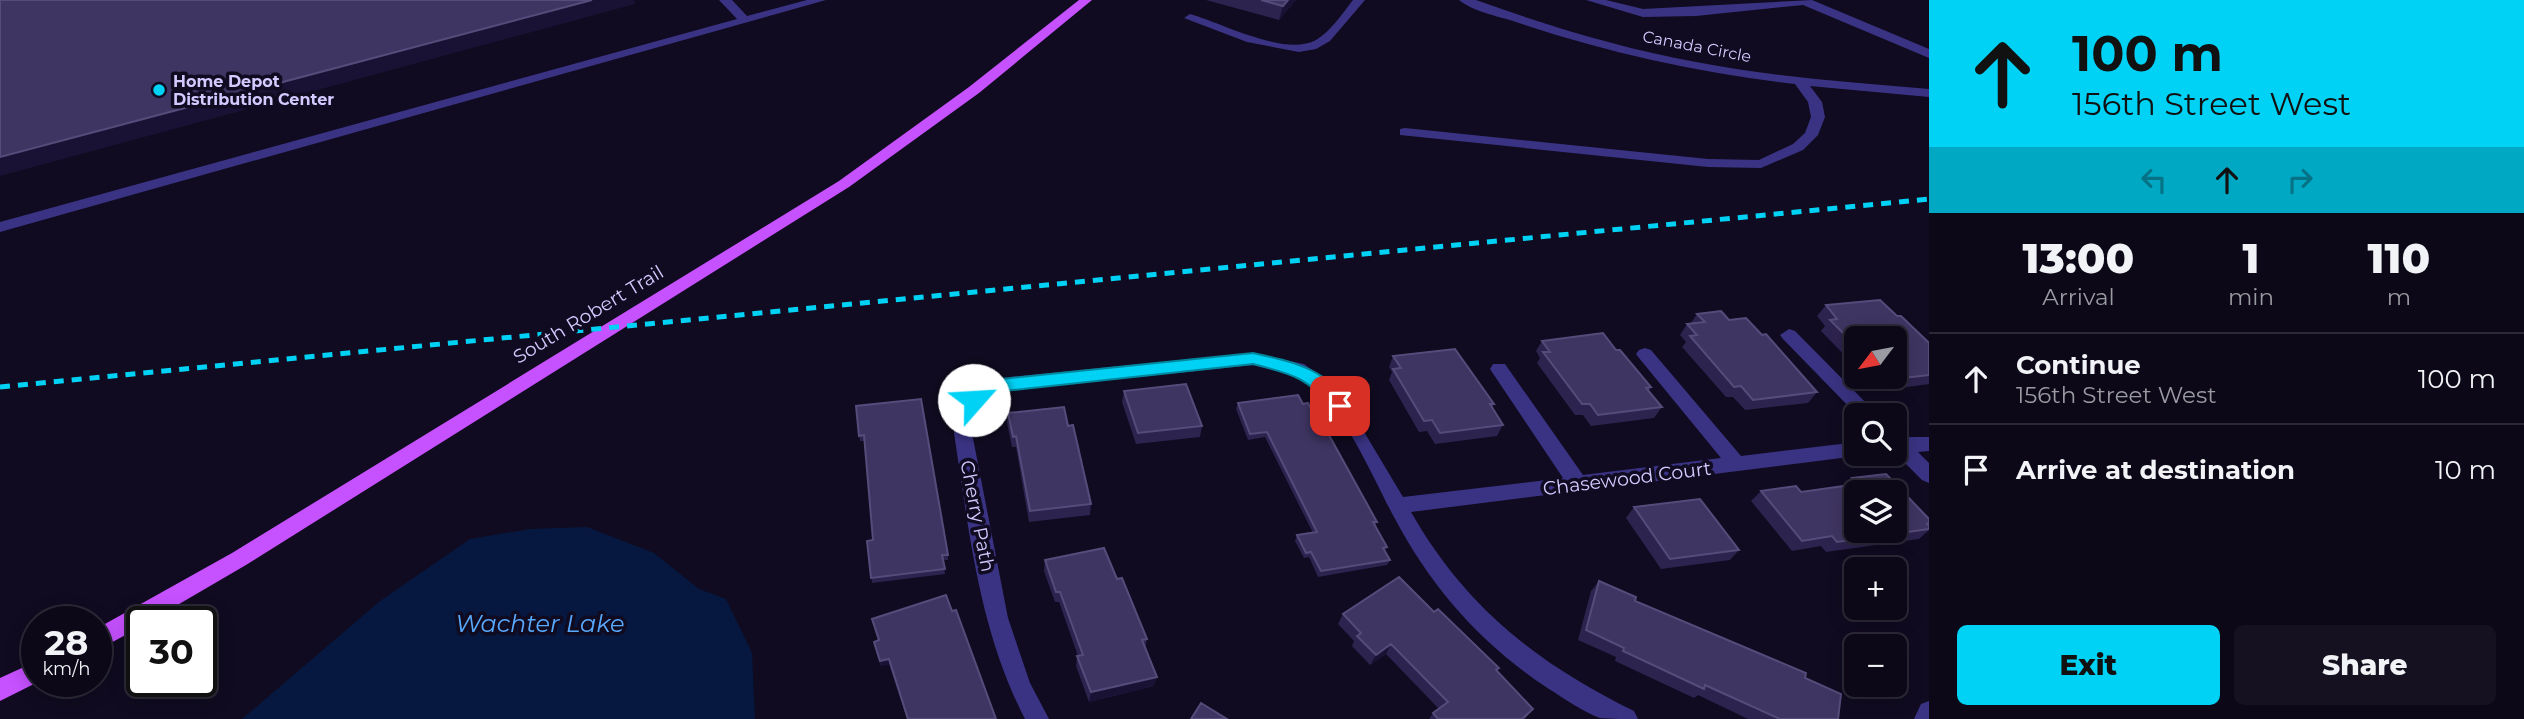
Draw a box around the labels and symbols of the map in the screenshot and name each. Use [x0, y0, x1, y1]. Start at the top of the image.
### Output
street label: Canada Circle [1641, 27, 1753, 66]
place label: Home Depot Distribution Center [173, 72, 334, 109]
marker: Home Depot Distribution Center [151, 82, 167, 98]
street label: South Robert Trail [509, 260, 668, 368]
north arrow [1844, 326, 1908, 388]
position arrow [937, 363, 1011, 437]
pin [1310, 376, 1370, 436]
street label: Chasewood Court [1542, 457, 1713, 500]
street label: Cherry Path [955, 458, 1000, 574]
speed limit sign: 30 [126, 606, 217, 697]
water label: Wachter Lake [456, 609, 624, 638]

